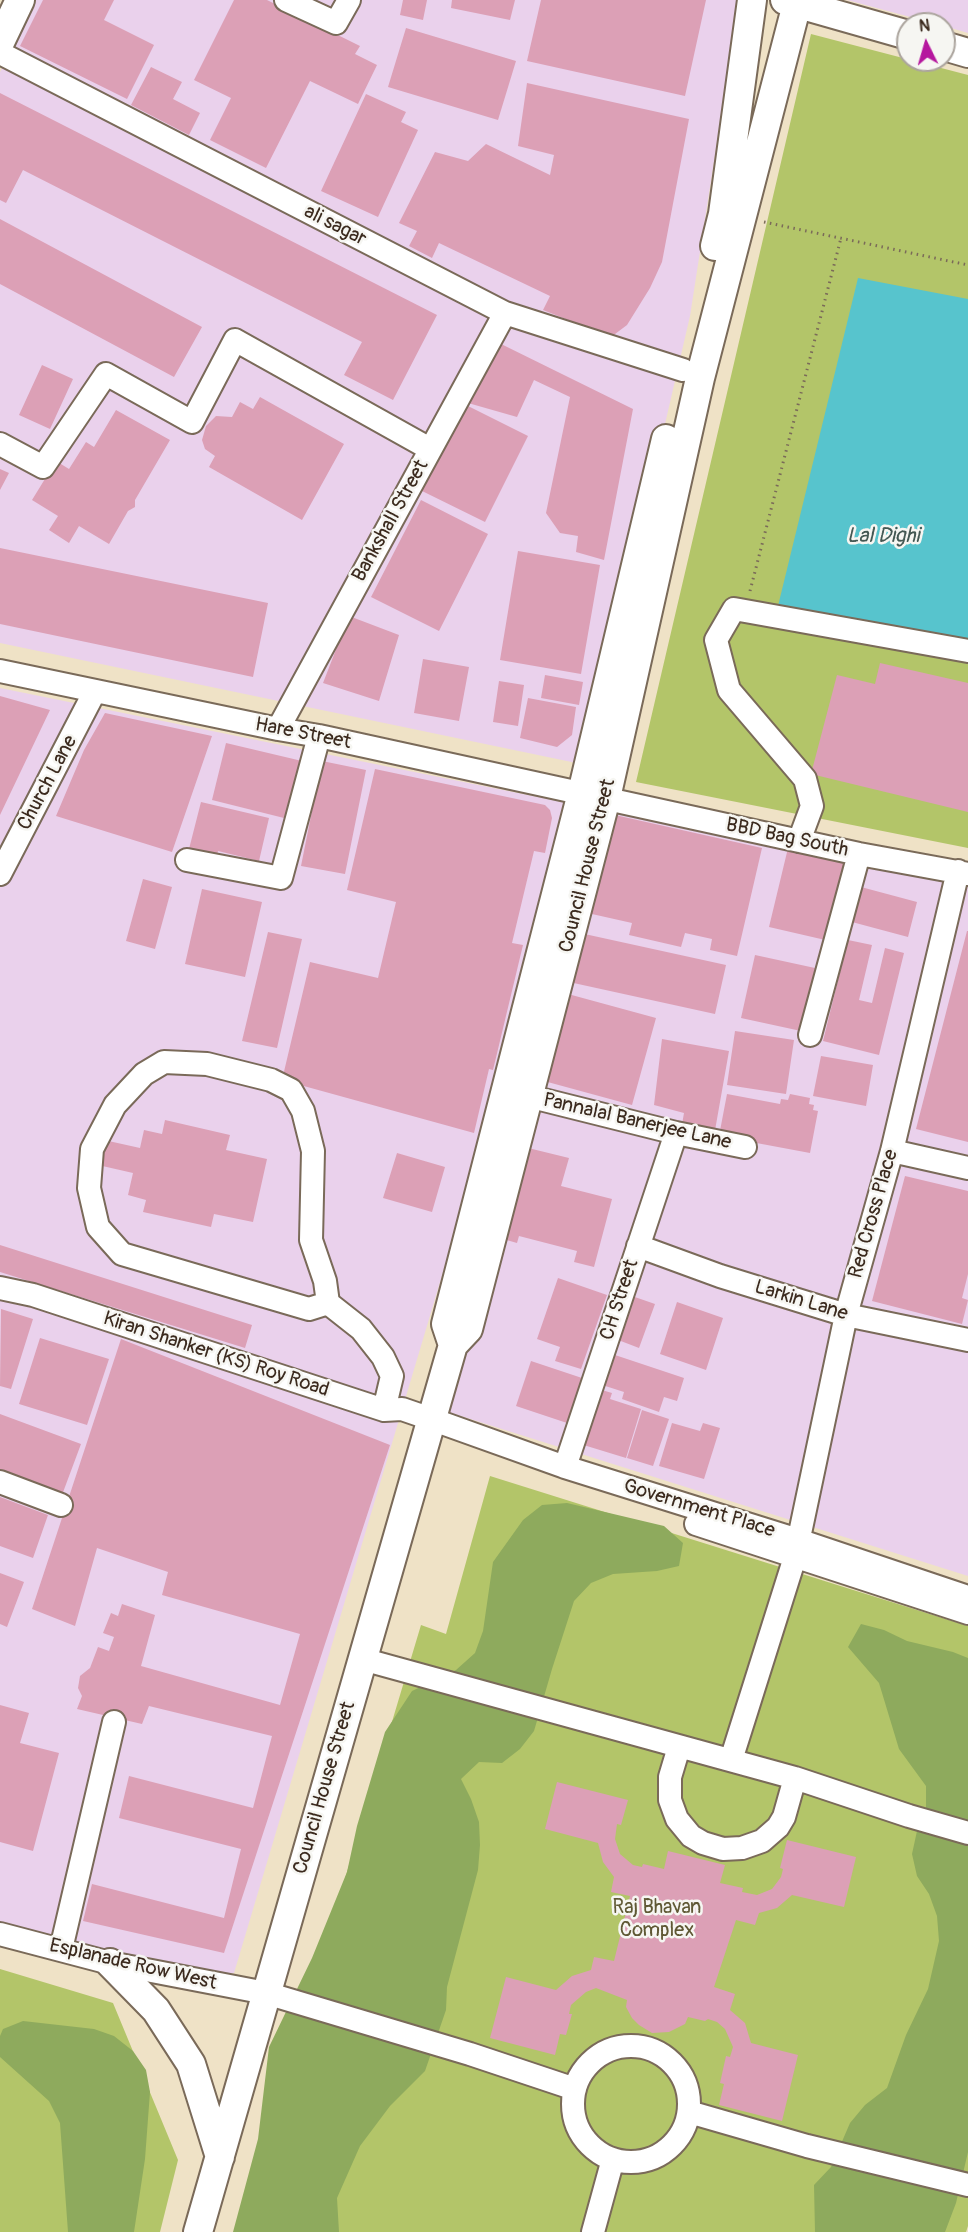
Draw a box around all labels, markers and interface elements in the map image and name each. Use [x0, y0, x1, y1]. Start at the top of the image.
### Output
north arrow [896, 12, 956, 72]
text: N [918, 16, 931, 36]
street label: ali sagar [300, 200, 370, 252]
street label: Bankshall Street [348, 456, 434, 586]
water label: Lal Dighi [847, 524, 919, 550]
street label: Hare Street [253, 713, 353, 755]
street label: Church Lane [13, 731, 83, 835]
street label: Council House Street [555, 777, 621, 955]
street label: BBD Bag South [724, 813, 850, 863]
street label: Pannalal Banerjee Lane [541, 1089, 733, 1155]
street label: Red Cross Place [844, 1147, 904, 1281]
street label: CH Street [596, 1257, 644, 1343]
street label: Larkin Lane [751, 1275, 851, 1327]
street label: Kiran Shanker (KS) Roy Road [100, 1307, 332, 1403]
street label: Government Place [620, 1475, 778, 1543]
street label: Council House Street [289, 1699, 361, 1877]
park label: Raj Bhavan Complex [613, 1896, 701, 1943]
street label: Esplanade Row West [47, 1934, 219, 1996]

